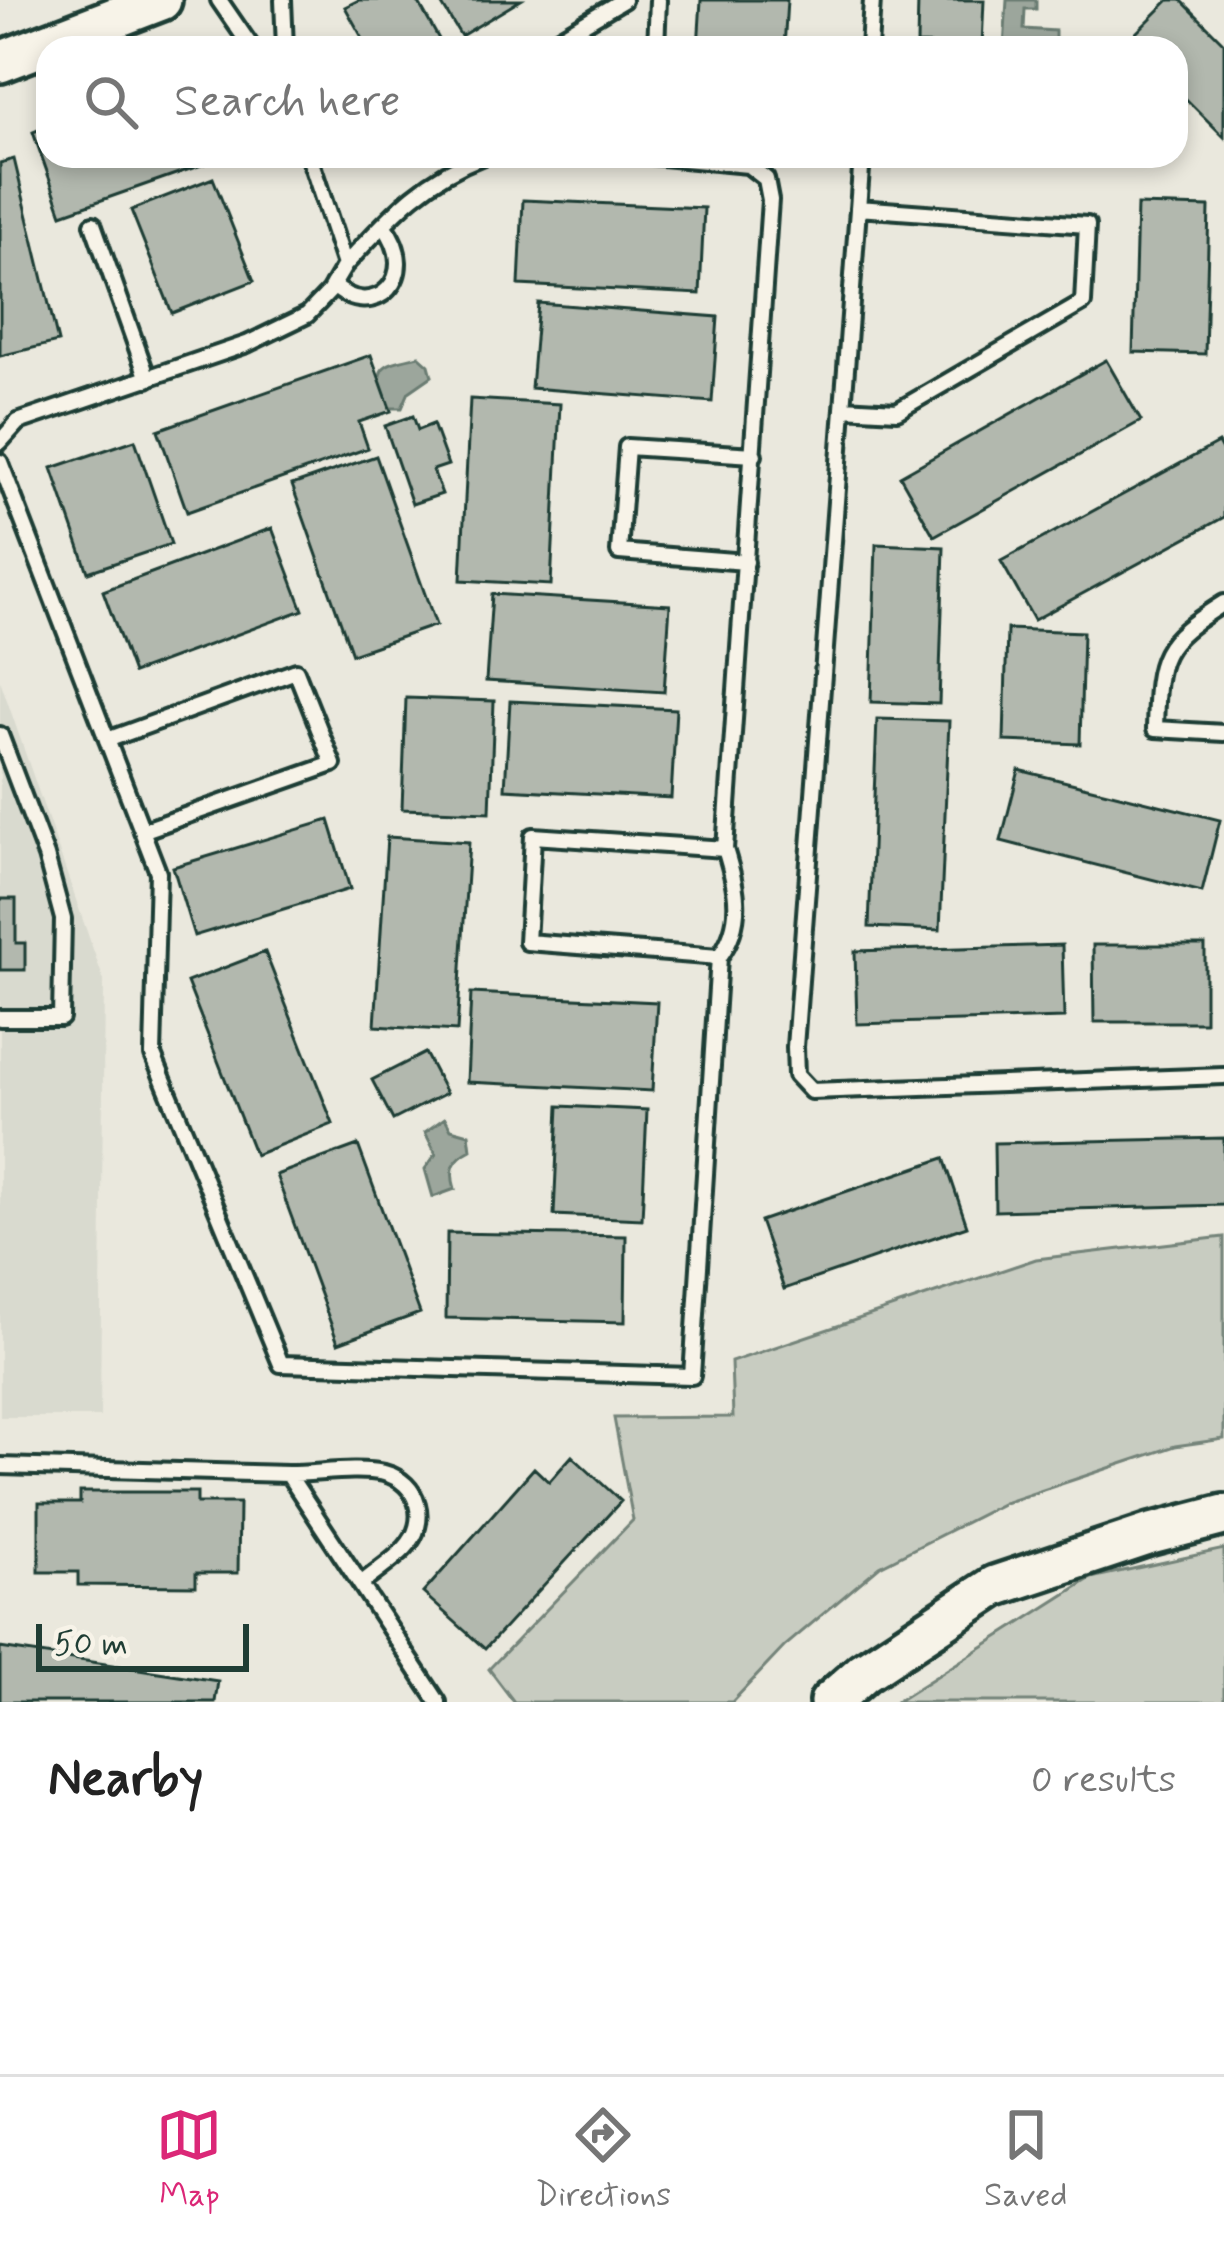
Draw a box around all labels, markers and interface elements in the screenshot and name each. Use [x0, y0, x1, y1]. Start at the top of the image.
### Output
search box [36, 36, 1188, 168]
icon: search [78, 69, 144, 135]
text: Search here [174, 73, 401, 132]
scale bar [36, 1618, 249, 1671]
text: 50 m [54, 1623, 128, 1667]
text: Nearby [48, 1747, 203, 1813]
text: 0 results [1031, 1755, 1176, 1806]
tab: Map [156, 2102, 222, 2218]
tab: Directions [535, 2102, 671, 2218]
tab: Saved [984, 2102, 1068, 2218]

